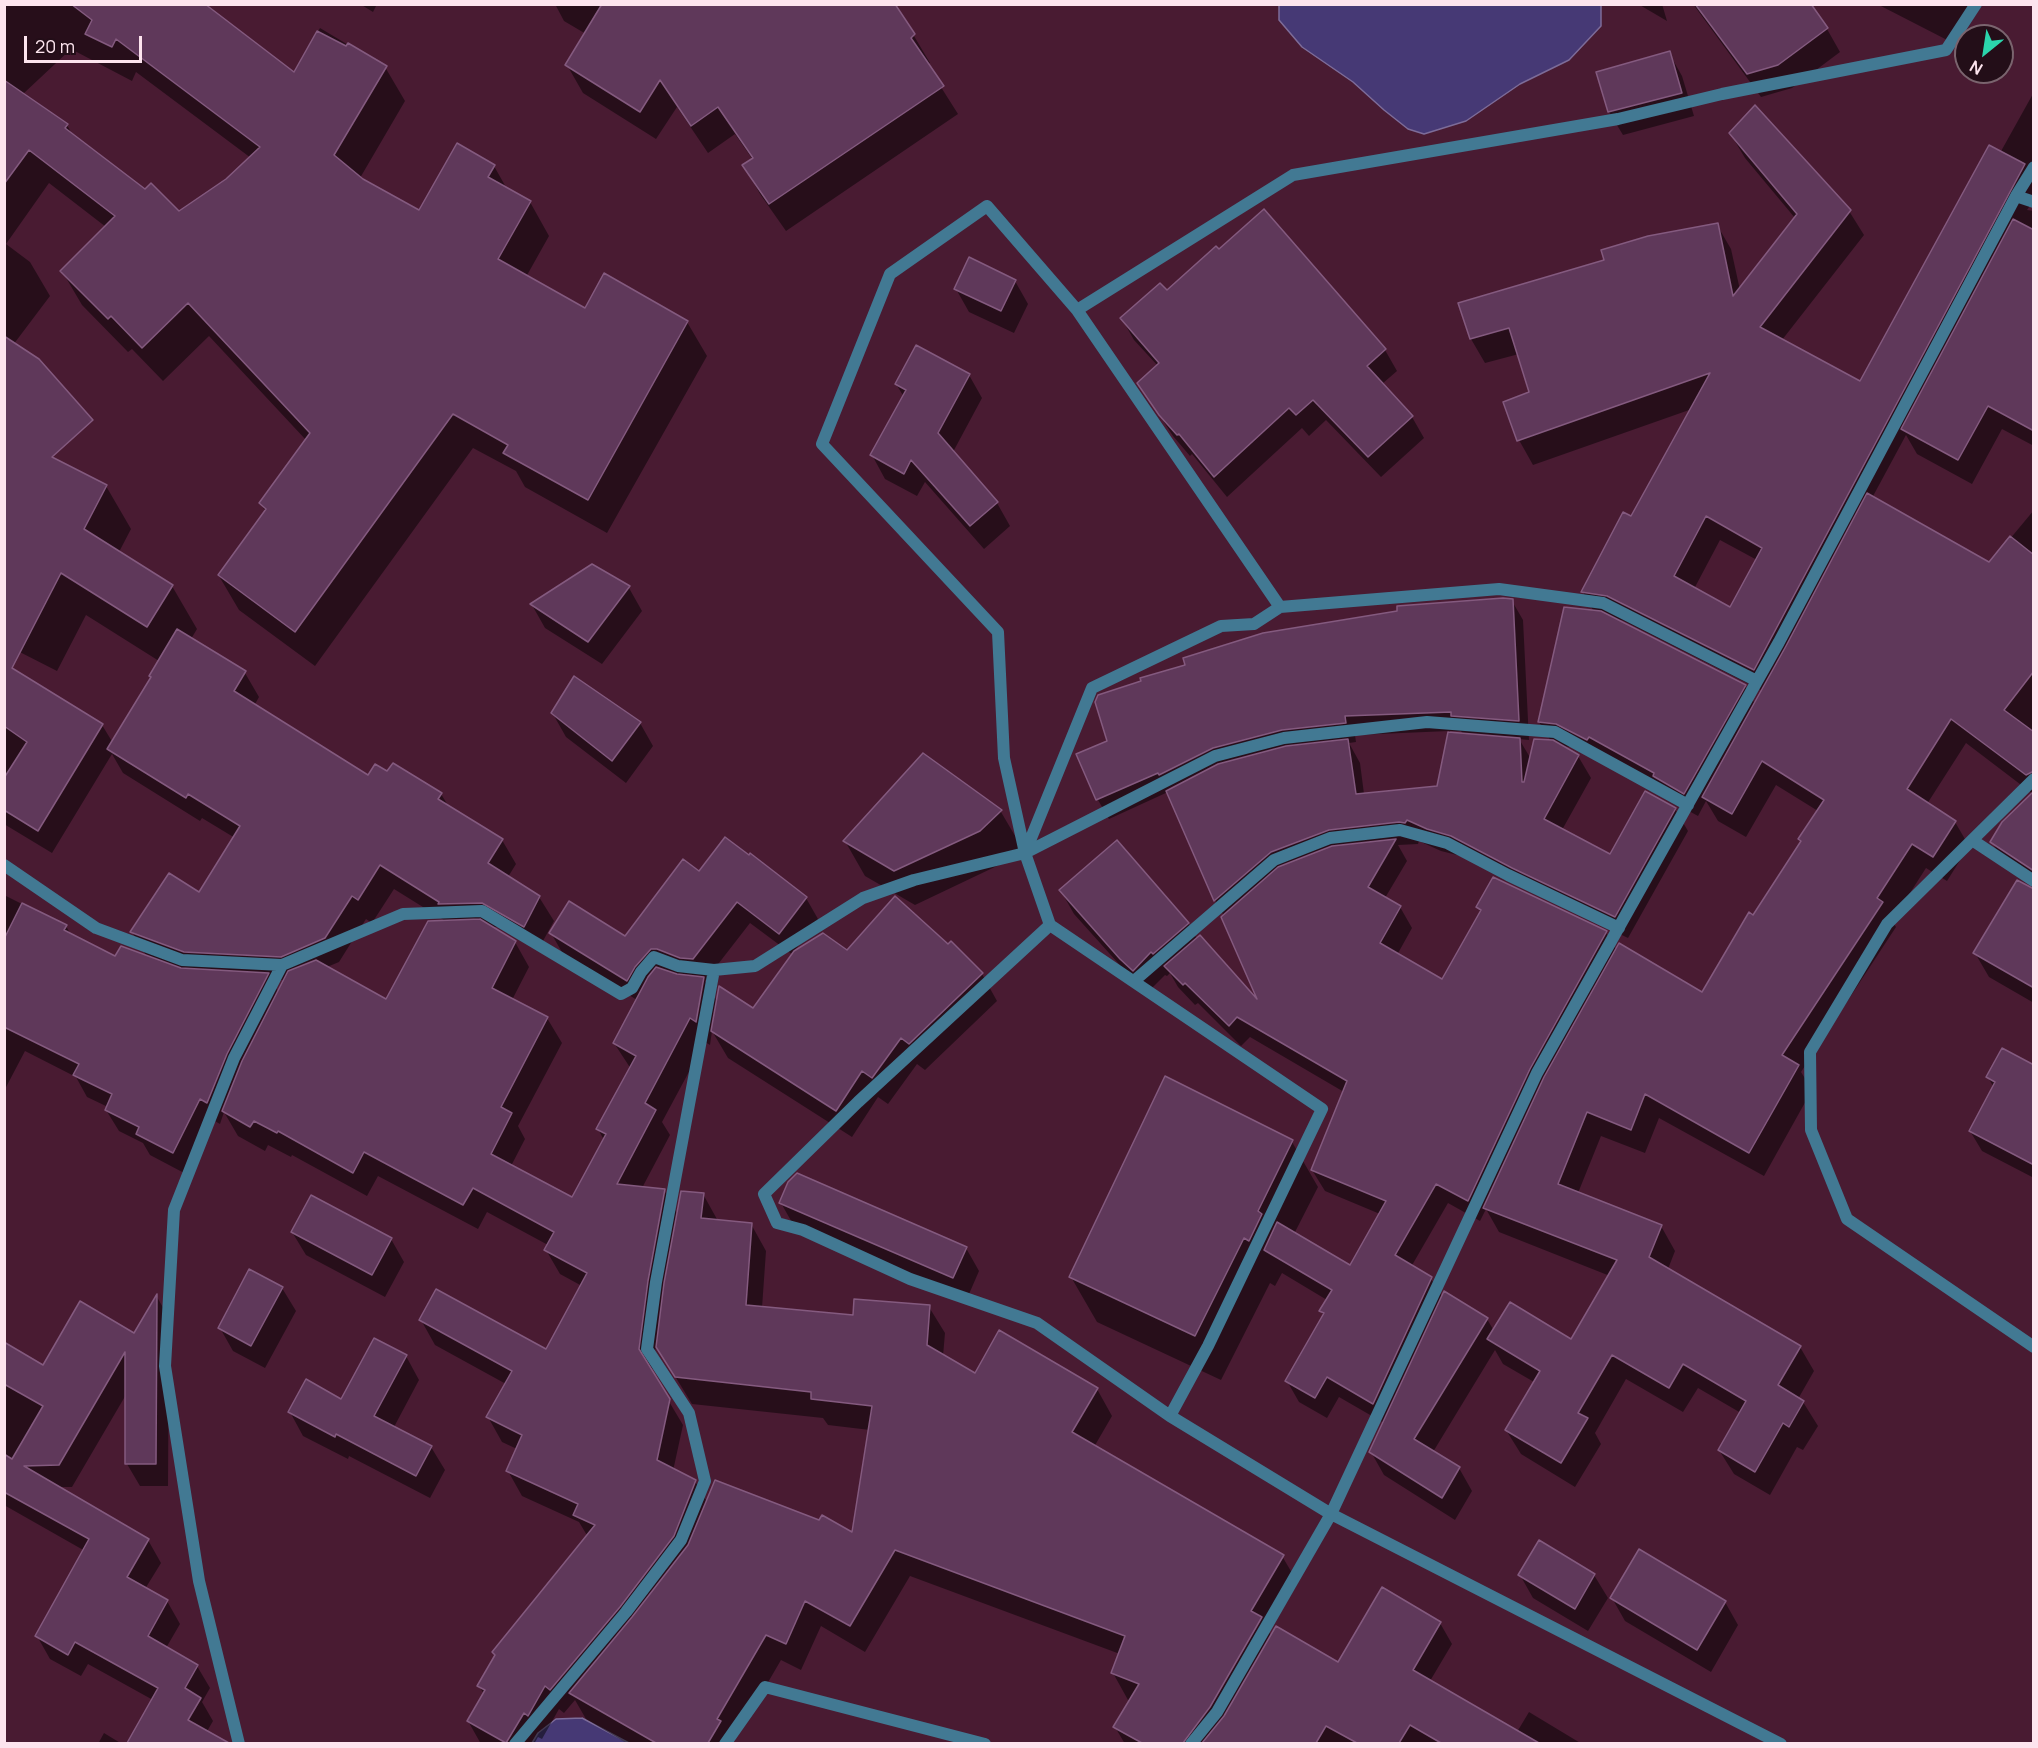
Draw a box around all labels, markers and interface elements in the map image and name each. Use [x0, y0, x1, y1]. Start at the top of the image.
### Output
scale bar [27, 24, 146, 62]
north arrow [1954, 24, 2014, 84]
text: 20 m [35, 34, 75, 58]
text: N [1966, 55, 1986, 80]

